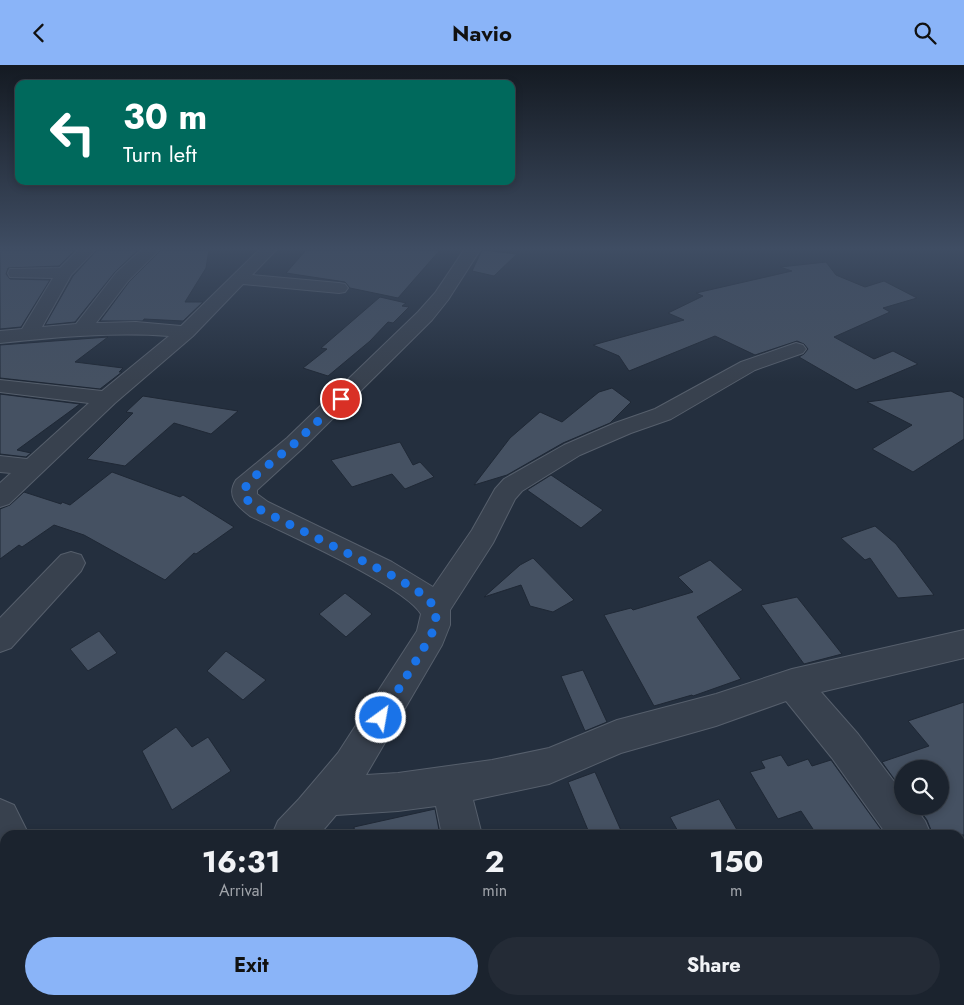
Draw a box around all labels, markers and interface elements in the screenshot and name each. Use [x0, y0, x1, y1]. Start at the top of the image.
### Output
text: Navio [452, 17, 512, 49]
icon: back [25, 19, 53, 47]
icon: search [911, 19, 939, 47]
text: 30 m [123, 92, 207, 142]
icon: left [40, 100, 105, 165]
text: Turn left [123, 138, 197, 170]
pin [320, 378, 362, 420]
icon: arrive [327, 385, 355, 413]
position arrow [354, 691, 406, 743]
map controls [894, 760, 949, 815]
button: search [894, 760, 949, 815]
text: 16:31 [202, 840, 281, 883]
text: 2 [485, 840, 505, 883]
text: 150 [709, 840, 763, 883]
text: Arrival [219, 879, 263, 902]
text: min [482, 879, 507, 902]
text: m [730, 879, 742, 902]
button: Exit [25, 937, 478, 995]
button: Share [488, 937, 940, 995]

